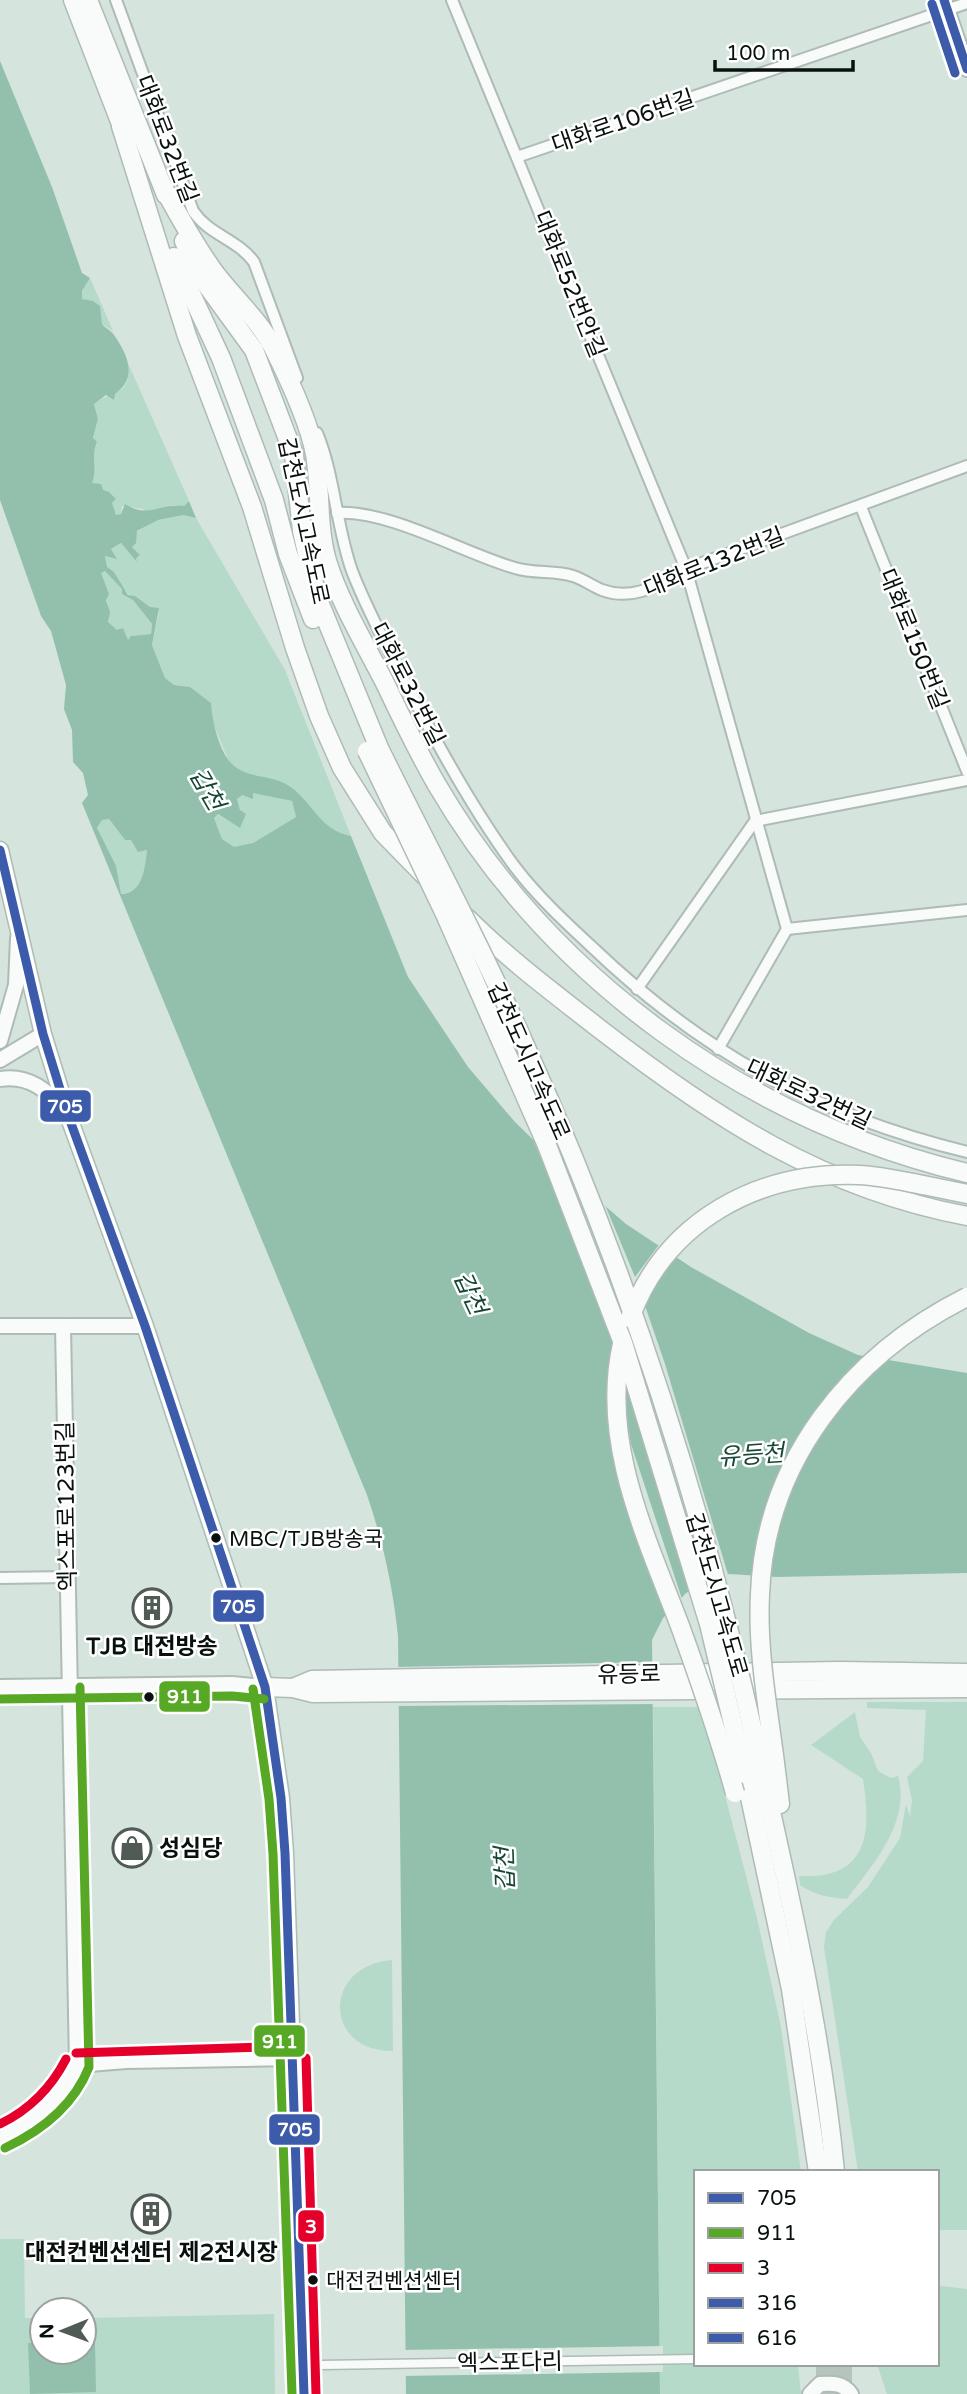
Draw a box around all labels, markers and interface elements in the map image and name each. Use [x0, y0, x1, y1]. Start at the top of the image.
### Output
scale bar [715, 28, 853, 72]
text: 100 m [726, 41, 790, 66]
street label: 대화로32번길 [129, 71, 203, 207]
street label: 대화로106번길 [548, 84, 698, 159]
street label: 대화로52번안길 [527, 207, 611, 362]
street label: 갑천도시고속도로 [272, 436, 334, 607]
street label: 대화로132번길 [640, 522, 789, 604]
street label: 대화로150번길 [872, 565, 954, 714]
street label: 대화로32번길 [364, 618, 450, 751]
water label: 갑천 [183, 763, 232, 818]
street label: 갑천도시고속도로 [481, 978, 575, 1144]
street label: 대화로32번길 [742, 1054, 876, 1136]
line badge: 705 [39, 1089, 92, 1123]
text: 705 [47, 1096, 83, 1118]
water label: 갑천 [447, 1267, 493, 1322]
street label: 엑스포로123번길 [52, 1421, 82, 1591]
water label: 유등천 [717, 1439, 788, 1472]
street label: 갑천도시고속도로 [679, 1510, 753, 1680]
place label: MBC/TJB방송국 [229, 1527, 383, 1552]
marker: MBC/TJB방송국 [209, 1531, 223, 1545]
building icon: TJB 대전방송 [131, 1587, 173, 1629]
line badge: 705 [212, 1589, 265, 1623]
text: 705 [220, 1596, 256, 1618]
place label: TJB 대전방송 [85, 1633, 218, 1661]
street label: 유등로 [597, 1660, 661, 1690]
line badge: 911 [158, 1680, 211, 1713]
text: 911 [167, 1686, 203, 1708]
unlabelled marker [142, 1690, 156, 1704]
shop icon: 성심당 [111, 1827, 153, 1869]
place label: 성심당 [159, 1835, 222, 1863]
water label: 갑천 [490, 1843, 521, 1892]
line badge: 911 [253, 2024, 306, 2058]
text: 911 [262, 2031, 298, 2053]
line badge: 705 [268, 2113, 321, 2146]
text: 705 [277, 2119, 313, 2141]
legend [694, 2170, 939, 2366]
text: 705 [757, 2186, 797, 2211]
building icon: 대전컨벤션센터 제2전시장 [130, 2193, 172, 2235]
line badge: 3 [297, 2209, 325, 2243]
text: 3 [305, 2216, 317, 2238]
text: 911 [757, 2221, 797, 2246]
place label: 대전컨벤션센터 제2전시장 [24, 2239, 278, 2267]
text: 3 [757, 2256, 770, 2281]
place label: 대전컨벤션센터 [326, 2269, 461, 2294]
marker: 대전컨벤션센터 [306, 2273, 320, 2287]
text: 316 [757, 2291, 797, 2316]
north arrow [28, 2296, 98, 2366]
text: N [36, 2323, 58, 2339]
text: 616 [757, 2326, 797, 2351]
street label: 엑스포다리 [457, 2348, 563, 2378]

